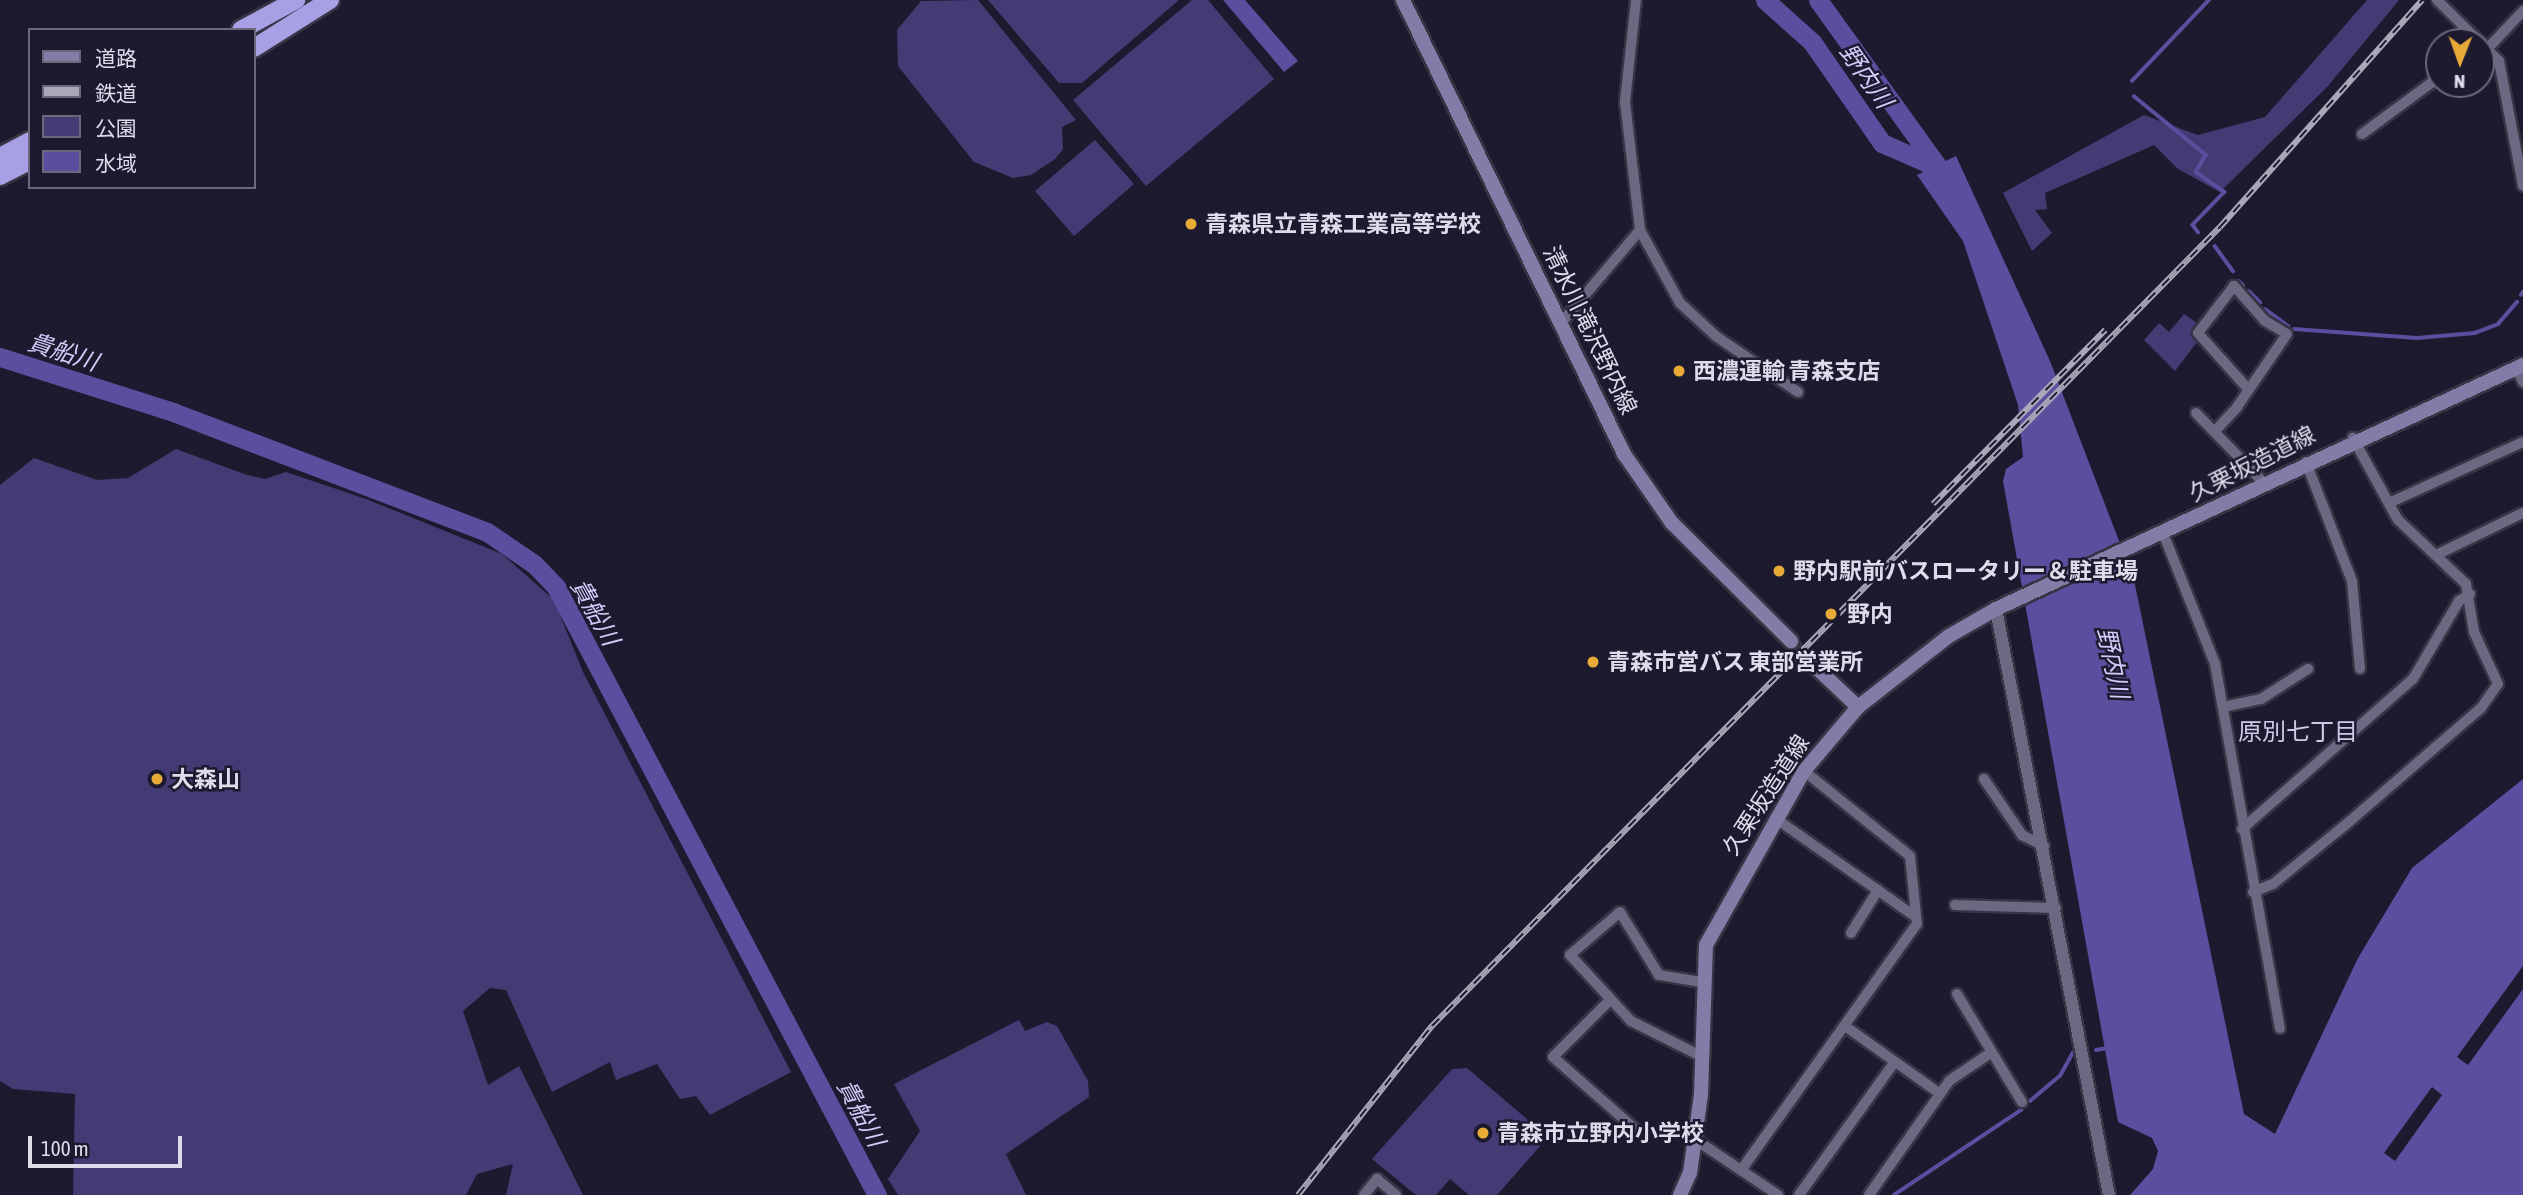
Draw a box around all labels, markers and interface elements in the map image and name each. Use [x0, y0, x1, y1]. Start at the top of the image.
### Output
legend [28, 28, 256, 189]
north arrow [2425, 28, 2495, 98]
water label: 野内川 [1834, 38, 1898, 114]
text: 道路 [95, 46, 137, 70]
text: N [2454, 71, 2465, 93]
text: 鉄道 [95, 81, 137, 105]
text: 公園 [95, 116, 137, 140]
text: 水域 [95, 151, 137, 175]
place label: 青森県立青森工業高等学校 [1205, 210, 1481, 238]
marker: 青森県立青森工業高等学校 [1183, 216, 1199, 232]
street label: 清水川滝沢野内線 [1537, 241, 1643, 419]
water label: 貴船川 [24, 327, 102, 377]
place label: 西濃運輸 青森支店 [1693, 357, 1880, 385]
marker: 西濃運輸 青森支店 [1671, 363, 1687, 379]
street label: 久栗坂造道線 [2184, 420, 2320, 508]
place label: 野内駅前バスロータリー＆駐車場 [1793, 557, 2138, 585]
marker: 野内駅前バスロータリー＆駐車場 [1771, 563, 1787, 579]
water label: 貴船川 [565, 574, 625, 650]
place label: 野内 [1847, 600, 1893, 628]
marker: 野内 [1821, 604, 1841, 624]
water label: 野内川 [2091, 625, 2135, 701]
place label: 青森市営バス 東部営業所 [1607, 648, 1863, 676]
marker: 青森市営バス 東部営業所 [1585, 654, 1601, 670]
district label: 原別七丁目 [2238, 718, 2358, 746]
street label: 久栗坂造道線 [1717, 730, 1815, 860]
place label: 大森山 [171, 765, 240, 793]
marker: 大森山 [149, 771, 165, 787]
water label: 貴船川 [831, 1074, 891, 1152]
place label: 青森市立野内小学校 [1497, 1119, 1704, 1147]
scale bar [32, 1122, 186, 1166]
marker: 青森市立野内小学校 [1475, 1125, 1491, 1141]
text: 100 m [41, 1136, 89, 1160]

